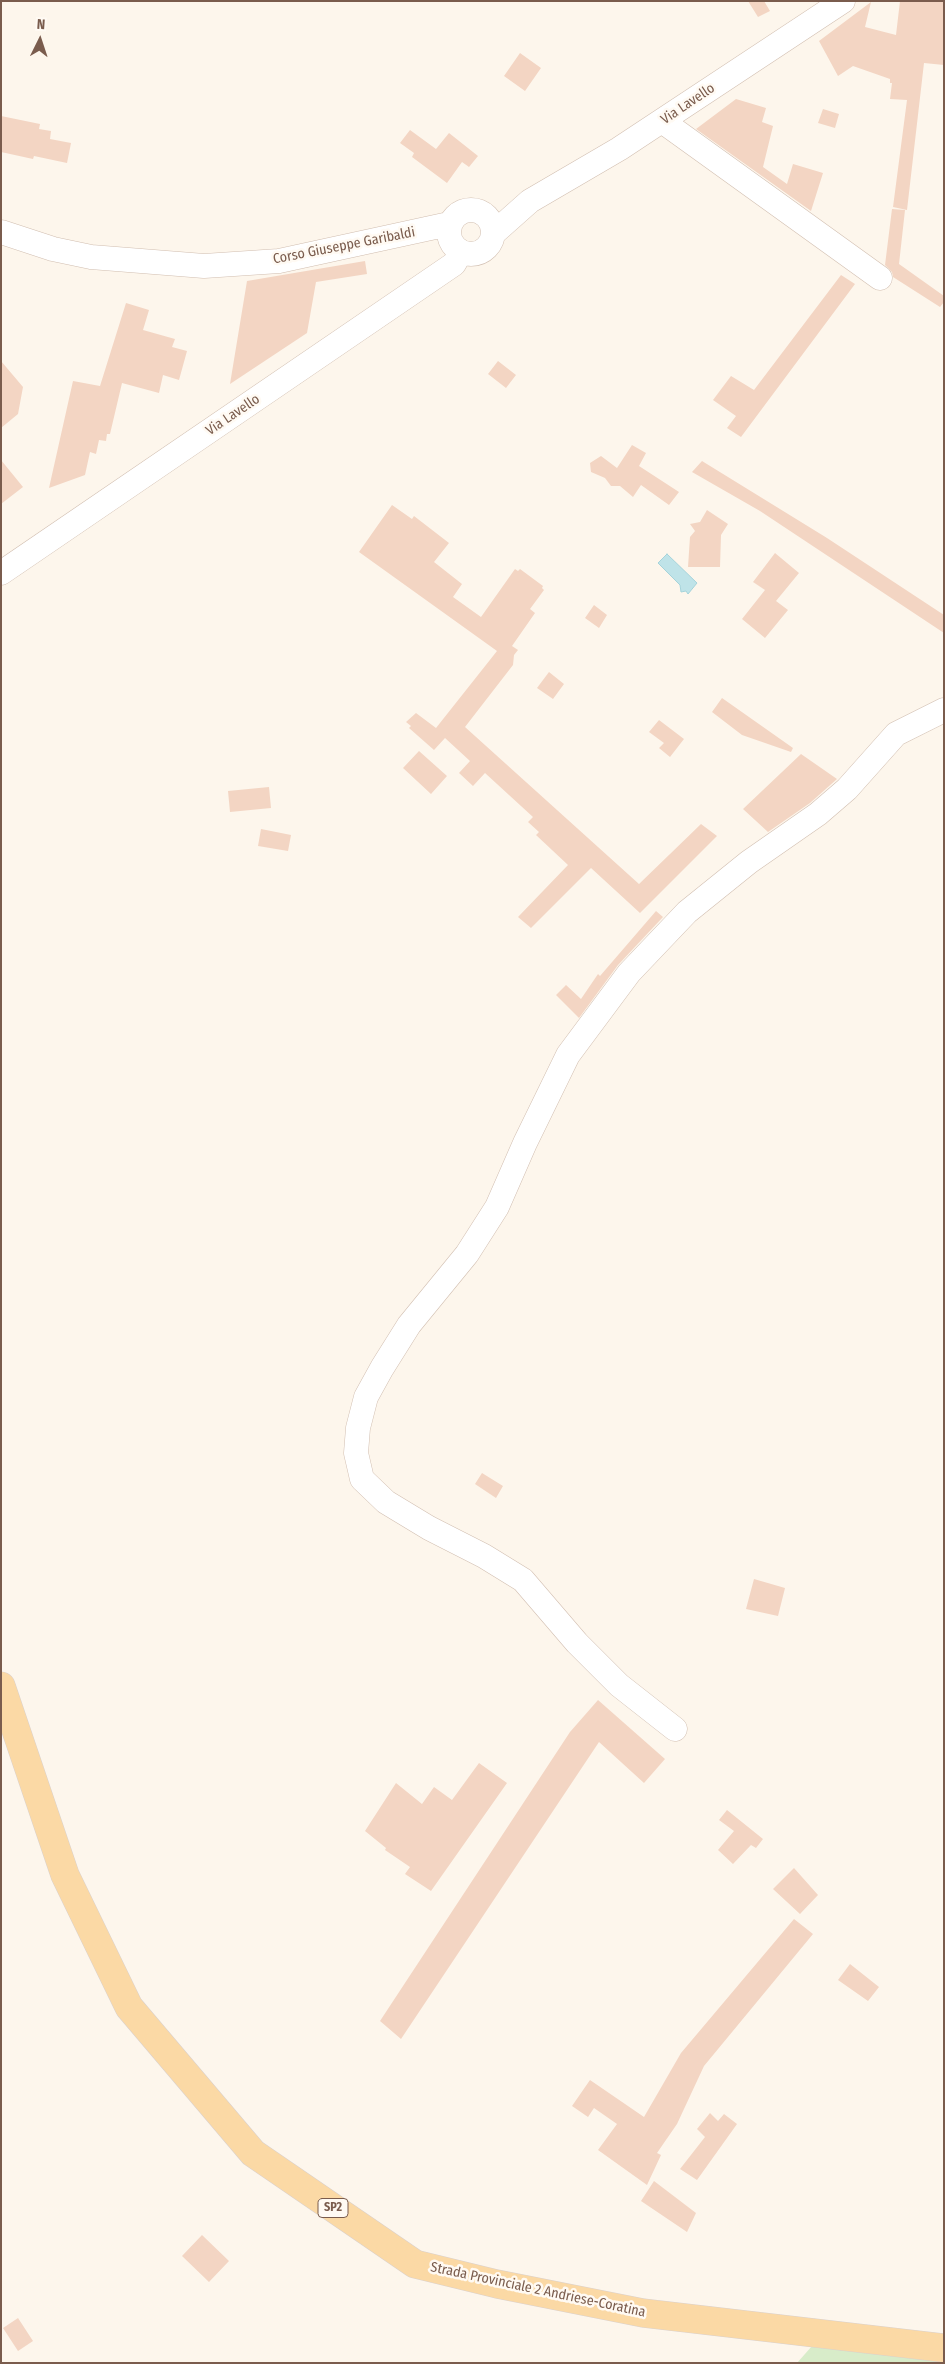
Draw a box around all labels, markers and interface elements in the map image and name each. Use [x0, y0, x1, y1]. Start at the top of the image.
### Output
north arrow [15, 15, 65, 65]
text: N [36, 16, 46, 33]
street label: Via Lavello [658, 80, 718, 128]
street label: Corso Giuseppe Garibaldi [272, 224, 416, 268]
street label: Via Lavello [203, 391, 263, 439]
road number: SP2 [318, 2198, 348, 2218]
street label: Strada Provinciale 2 Andriese-Coratina [429, 2259, 647, 2321]

